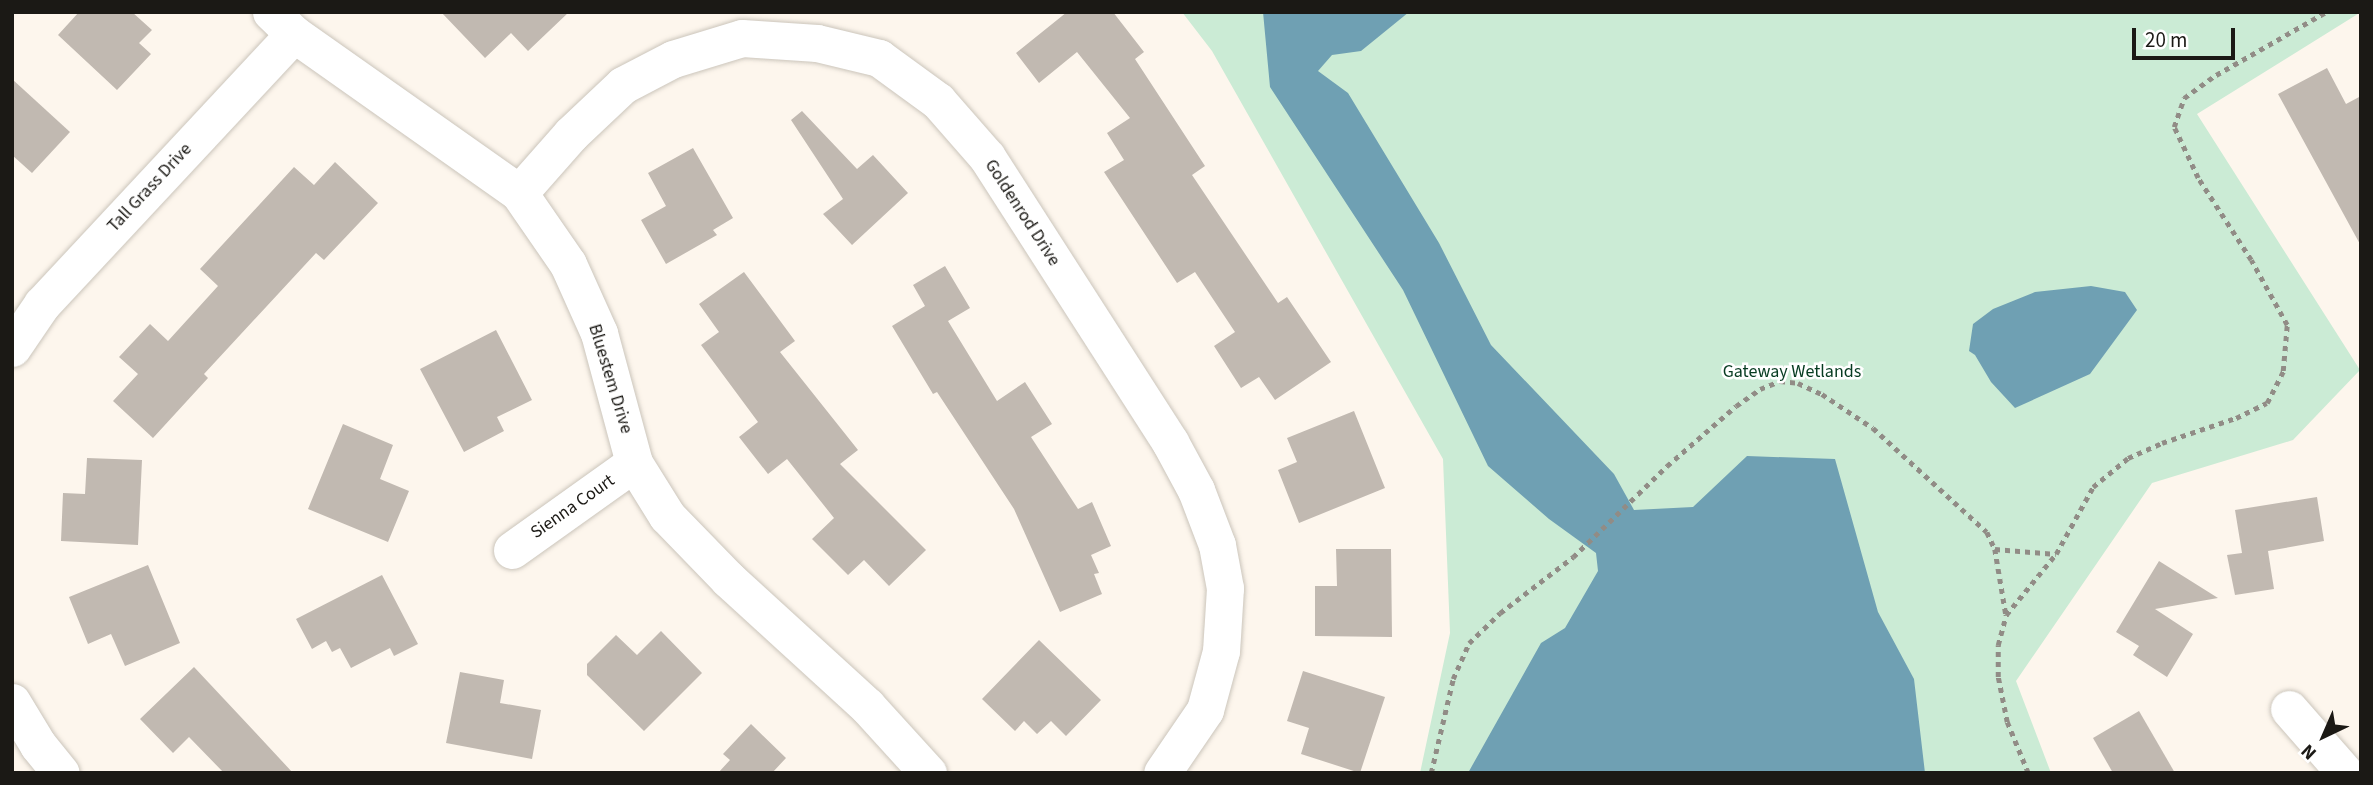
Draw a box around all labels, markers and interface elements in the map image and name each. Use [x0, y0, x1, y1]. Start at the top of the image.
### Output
scale bar [2135, 14, 2238, 58]
text: 20 m [2145, 25, 2187, 55]
street label: Tall Grass Drive [103, 139, 197, 237]
street label: Goldenrod Drive [980, 156, 1064, 270]
street label: Bluestem Drive [583, 322, 637, 436]
park label: Gateway Wetlands [1723, 361, 1861, 383]
street label: Sienna Court [527, 470, 619, 544]
north arrow [2289, 701, 2359, 771]
text: N [2295, 737, 2323, 766]

